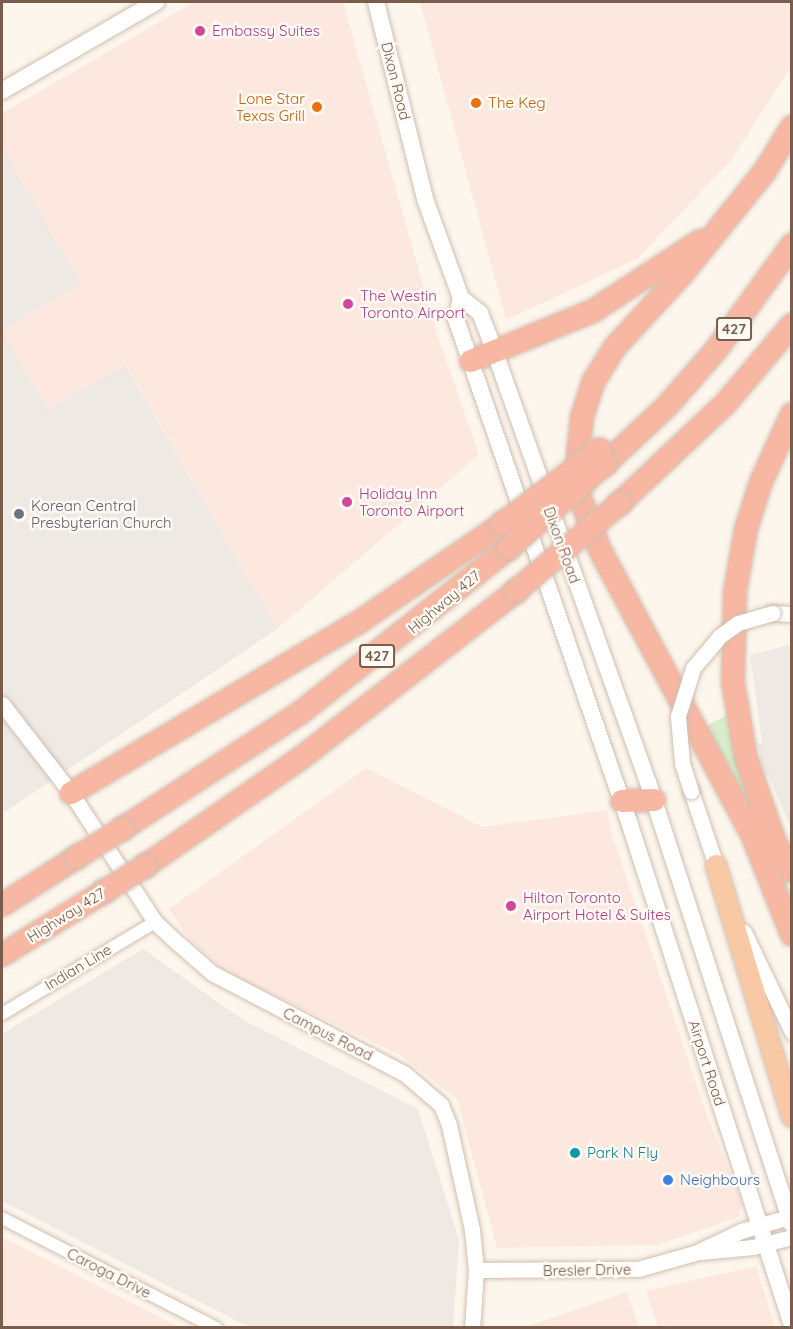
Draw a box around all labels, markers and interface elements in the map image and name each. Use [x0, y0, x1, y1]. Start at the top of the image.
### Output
place label: Embassy Suites [212, 22, 320, 40]
marker: Embassy Suites [193, 24, 207, 38]
street label: Dixon Road [378, 40, 414, 122]
place label: Lone Star Texas Grill [236, 89, 305, 124]
place label: The Keg [488, 94, 546, 112]
marker: The Keg [469, 96, 483, 110]
marker: Lone Star Texas Grill [310, 100, 324, 114]
place label: The Westin Toronto Airport [360, 286, 465, 321]
marker: The Westin Toronto Airport [341, 297, 355, 311]
road number: 427 [716, 318, 752, 340]
place label: Holiday Inn Toronto Airport [359, 484, 464, 519]
marker: Holiday Inn Toronto Airport [340, 495, 354, 509]
place label: Korean Central Presbyterian Church [31, 496, 171, 531]
street label: Dixon Road [540, 504, 584, 586]
marker: Korean Central Presbyterian Church [12, 507, 26, 521]
street label: Highway 427 [404, 567, 484, 637]
road number: 427 [359, 645, 395, 667]
street label: Highway 427 [24, 884, 108, 946]
place label: Hilton Toronto Airport Hotel & Suites [523, 888, 671, 923]
marker: Hilton Toronto Airport Hotel & Suites [504, 899, 518, 913]
street label: Indian Line [41, 940, 115, 994]
street label: Campus Road [280, 1004, 376, 1064]
street label: Airport Road [685, 1018, 729, 1108]
place label: Park N Fly [587, 1144, 658, 1162]
marker: Park N Fly [568, 1146, 582, 1160]
place label: Neighbours [680, 1171, 760, 1189]
marker: Neighbours [661, 1173, 675, 1187]
street label: Caroga Drive [64, 1244, 154, 1302]
street label: Bresler Drive [543, 1260, 631, 1280]

